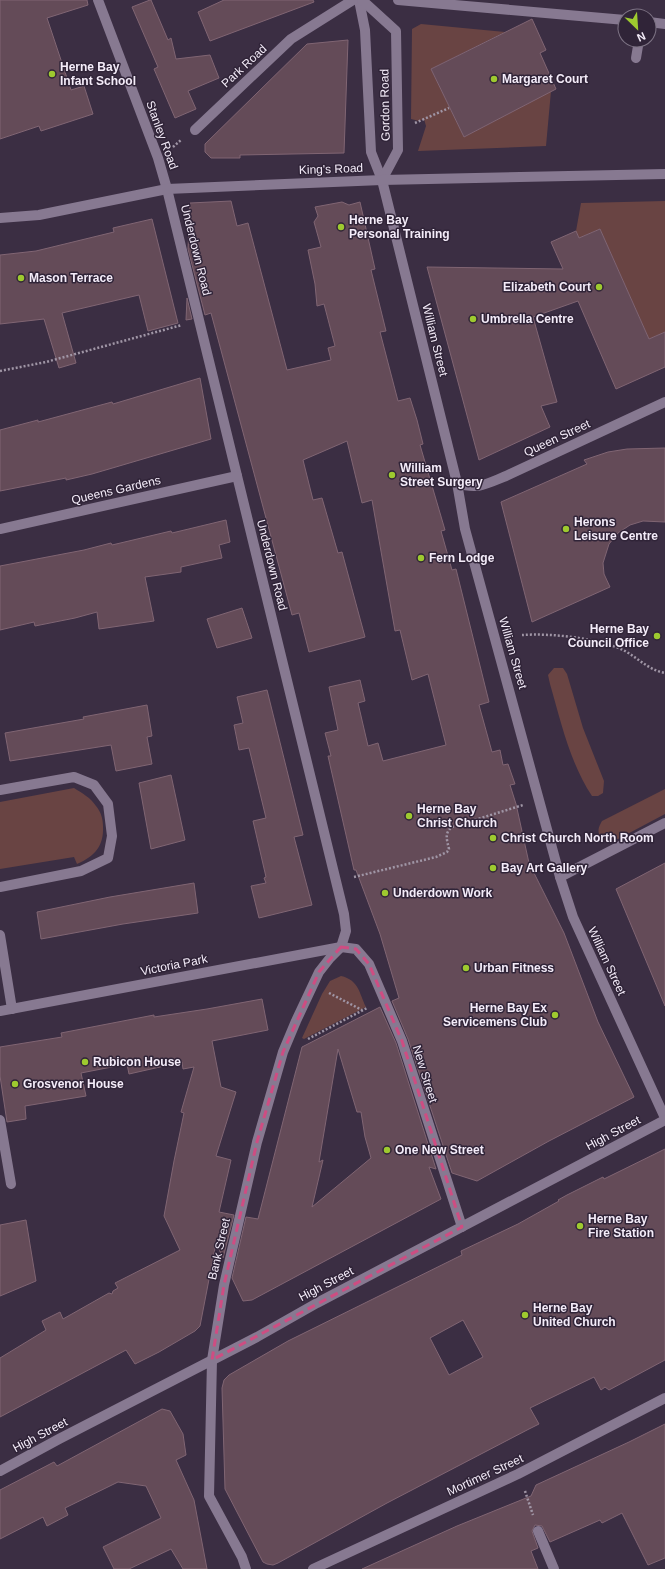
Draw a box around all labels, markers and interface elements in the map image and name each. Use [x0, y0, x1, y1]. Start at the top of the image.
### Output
north arrow [617, 8, 657, 48]
text: N [635, 30, 647, 44]
street label: Park Road [218, 42, 270, 90]
place label: Herne Bay Infant School [60, 60, 136, 88]
marker: Herne Bay Infant School [47, 69, 57, 79]
street label: Gordon Road [377, 69, 393, 141]
place label: Margaret Court [502, 72, 588, 86]
marker: Margaret Court [489, 74, 499, 84]
street label: Stanley Road [143, 99, 181, 171]
street label: King's Road [299, 161, 363, 177]
street label: Underdown Road [178, 203, 214, 297]
place label: Herne Bay Personal Training [349, 213, 450, 241]
marker: Herne Bay Personal Training [336, 222, 346, 232]
place label: Mason Terrace [29, 271, 113, 285]
marker: Mason Terrace [16, 273, 26, 283]
place label: Elizabeth Court [503, 280, 591, 294]
marker: Elizabeth Court [594, 282, 604, 292]
street label: William Street [419, 302, 451, 378]
place label: Umbrella Centre [481, 312, 574, 326]
marker: Umbrella Centre [468, 314, 478, 324]
street label: Queen Street [522, 416, 593, 459]
place label: William Street Surgery [400, 461, 483, 489]
marker: William Street Surgery [387, 470, 397, 480]
street label: Queens Gardens [70, 473, 162, 507]
place label: Herons Leisure Centre [574, 515, 658, 543]
street label: Underdown Road [254, 518, 290, 612]
marker: Herons Leisure Centre [561, 524, 571, 534]
place label: Fern Lodge [429, 551, 495, 565]
marker: Fern Lodge [416, 553, 426, 563]
street label: William Street [496, 615, 530, 691]
place label: Herne Bay Council Office [568, 622, 649, 650]
marker: Herne Bay Council Office [652, 631, 662, 641]
place label: Herne Bay Christ Church [417, 802, 497, 830]
marker: Herne Bay Christ Church [404, 811, 414, 821]
place label: Christ Church North Room [501, 831, 654, 845]
marker: Christ Church North Room [488, 833, 498, 843]
place label: Bay Art Gallery [501, 861, 588, 875]
marker: Bay Art Gallery [488, 863, 498, 873]
place label: Underdown Work [393, 886, 492, 900]
marker: Underdown Work [380, 888, 390, 898]
street label: William Street [585, 925, 629, 998]
street label: Victoria Park [139, 951, 210, 978]
place label: Urban Fitness [474, 961, 554, 975]
marker: Urban Fitness [461, 963, 471, 973]
place label: Herne Bay Ex Servicemens Club [443, 1001, 547, 1029]
marker: Herne Bay Ex Servicemens Club [550, 1010, 560, 1020]
street label: New Street [410, 1044, 441, 1105]
place label: Rubicon House [93, 1055, 181, 1069]
marker: Rubicon House [80, 1057, 90, 1067]
place label: Grosvenor House [23, 1077, 124, 1091]
marker: Grosvenor House [10, 1079, 20, 1089]
street label: High Street [583, 1112, 643, 1153]
place label: One New Street [395, 1143, 484, 1157]
marker: One New Street [382, 1145, 392, 1155]
place label: Herne Bay Fire Station [588, 1212, 654, 1240]
street label: Bank Street [205, 1216, 233, 1281]
marker: Herne Bay Fire Station [575, 1221, 585, 1231]
street label: High Street [296, 1263, 356, 1304]
place label: Herne Bay United Church [533, 1301, 616, 1329]
marker: Herne Bay United Church [520, 1310, 530, 1320]
street label: High Street [10, 1414, 70, 1455]
street label: Mortimer Street [445, 1451, 526, 1499]

